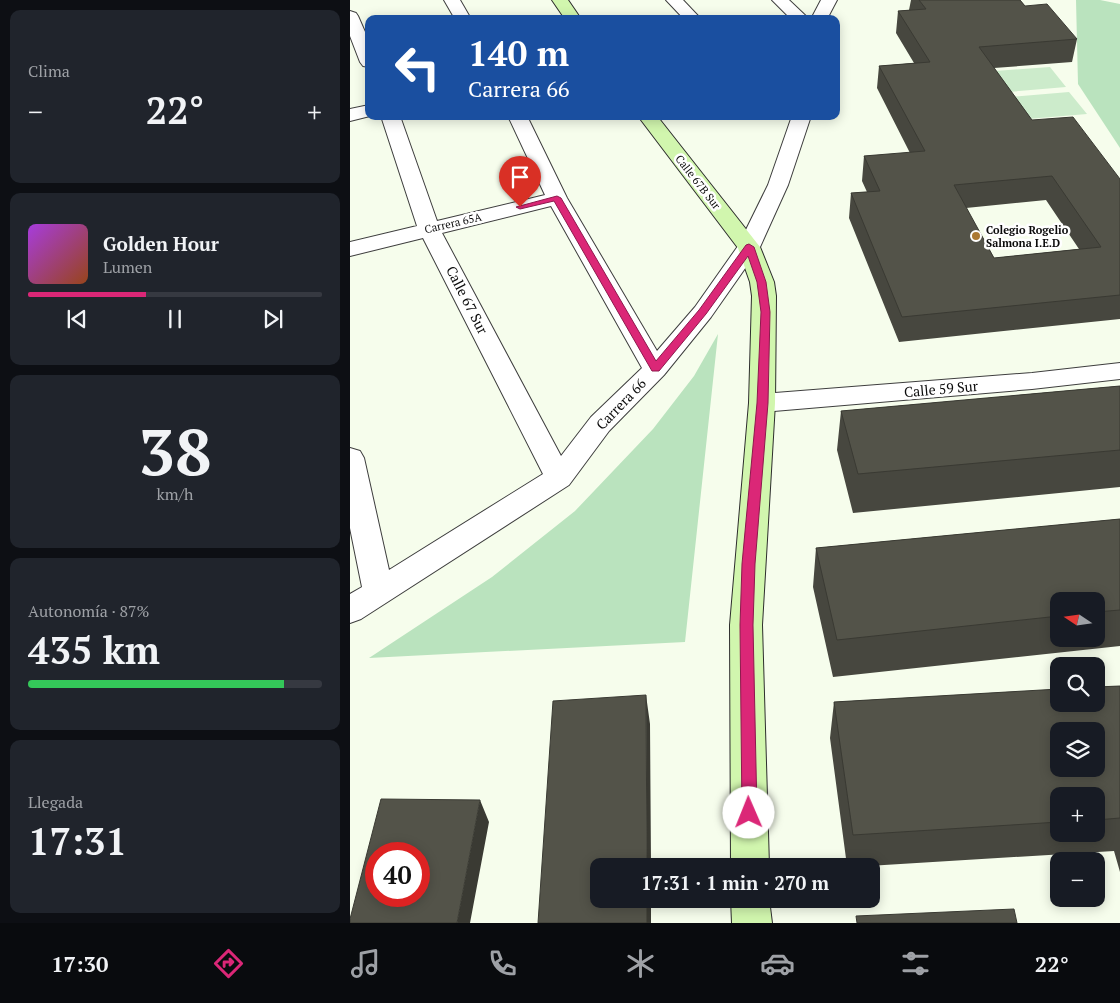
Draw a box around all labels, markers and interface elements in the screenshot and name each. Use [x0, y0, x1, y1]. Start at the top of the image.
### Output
text: 140 m [468, 30, 569, 76]
icon: left [385, 35, 450, 100]
text: Clima [28, 60, 70, 82]
text: Carrera 66 [468, 74, 570, 103]
text: 22° [146, 85, 204, 135]
text: − [28, 93, 43, 130]
text: + [307, 93, 322, 130]
street label: Calle 67B Sur [672, 152, 724, 213]
pin [499, 156, 541, 207]
icon: arrive [506, 163, 534, 191]
street label: Carrera 65A [423, 210, 483, 236]
place label: Colegio Rogelio Salmona I.E.D [986, 223, 1069, 250]
marker: Colegio Rogelio Salmona I.E.D [970, 230, 982, 242]
text: Golden Hour [103, 231, 219, 256]
text: Lumen [103, 256, 152, 278]
street label: Calle 67 Sur [442, 262, 493, 338]
icon: previous [63, 305, 91, 333]
icon: pause [161, 305, 189, 333]
icon: next [259, 305, 287, 333]
street label: Carrera 66 [591, 373, 650, 434]
street label: Calle 59 Sur [903, 376, 979, 401]
text: 38 [138, 407, 212, 494]
text: km/h [157, 483, 193, 505]
north arrow [1050, 592, 1105, 648]
map controls [1050, 592, 1105, 907]
text: Autonomía · 87% [28, 600, 150, 622]
text: 435 km [28, 625, 160, 675]
button: search [1050, 657, 1105, 712]
button: layers [1050, 722, 1105, 777]
position arrow [722, 786, 774, 838]
button: + [1050, 787, 1105, 842]
text: Llegada [28, 791, 83, 813]
text: 17:31 [28, 816, 127, 866]
speed limit sign: 40 [365, 842, 430, 907]
button: − [1050, 852, 1105, 907]
text: 17:31 · 1 min · 270 m [641, 870, 829, 895]
icon: directions [211, 946, 246, 981]
icon: music [348, 946, 383, 981]
icon: phone [485, 946, 520, 981]
icon: climate [623, 946, 658, 981]
icon: car [760, 946, 795, 981]
icon: filters [898, 946, 933, 981]
text: 17:30 [51, 949, 108, 978]
text: 22° [1035, 949, 1069, 978]

